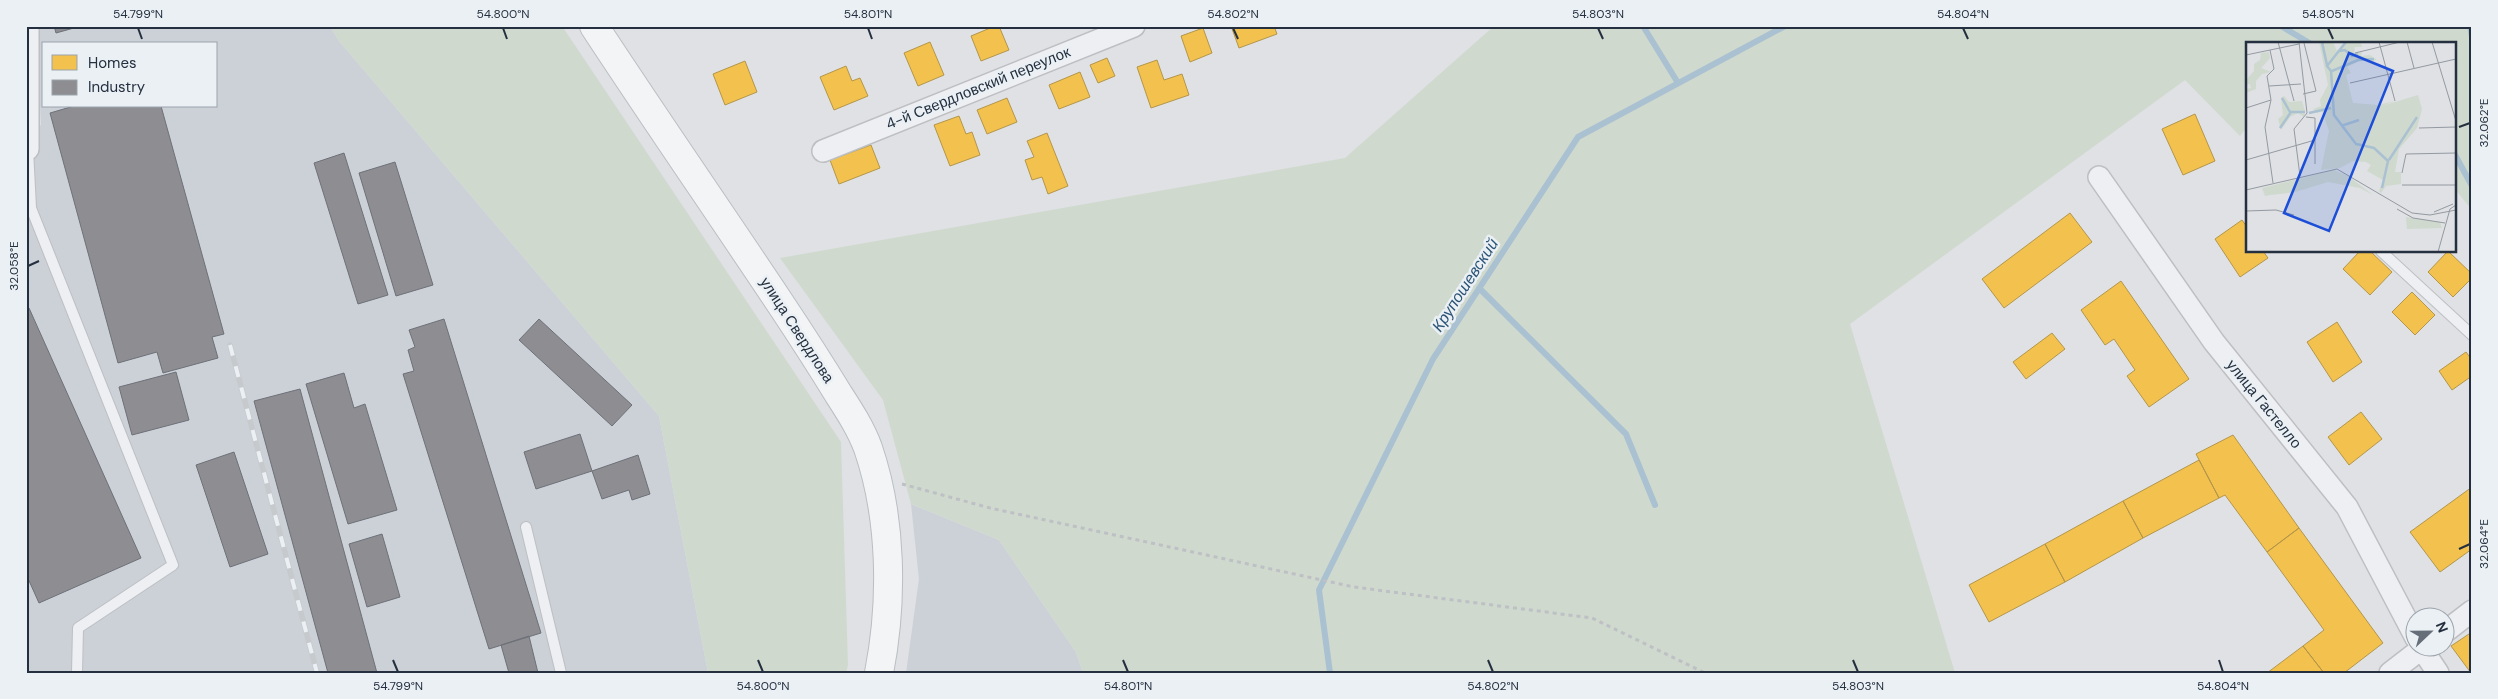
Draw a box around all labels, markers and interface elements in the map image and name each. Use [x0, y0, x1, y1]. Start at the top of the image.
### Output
text: 54.799°N [113, 6, 163, 22]
text: 54.800°N [476, 6, 530, 22]
text: 54.801°N [844, 6, 892, 22]
text: 54.802°N [1207, 6, 1259, 22]
text: 54.803°N [1572, 6, 1624, 22]
text: 54.804°N [1937, 6, 1989, 22]
text: 54.805°N [2302, 6, 2354, 22]
legend [42, 42, 218, 108]
street label: 4-й Свердловский переулок [883, 42, 1074, 134]
inset map [2246, 42, 2456, 252]
text: Homes [88, 53, 137, 73]
text: Industry [88, 77, 146, 97]
text: 32.062°E [2476, 98, 2492, 148]
water label: Крупошевский [1427, 234, 1503, 336]
text: 32.058°E [6, 241, 22, 291]
street label: улица Свердлова [755, 273, 839, 387]
street label: улица Гастелло [2222, 355, 2306, 453]
text: 32.064°E [2476, 519, 2492, 569]
north arrow [2406, 606, 2456, 656]
text: N [2432, 619, 2452, 635]
text: 54.799°N [373, 678, 423, 694]
text: 54.800°N [736, 678, 790, 694]
text: 54.801°N [1104, 678, 1152, 694]
text: 54.802°N [1467, 678, 1519, 694]
text: 54.803°N [1832, 678, 1884, 694]
text: 54.804°N [2197, 678, 2249, 694]

